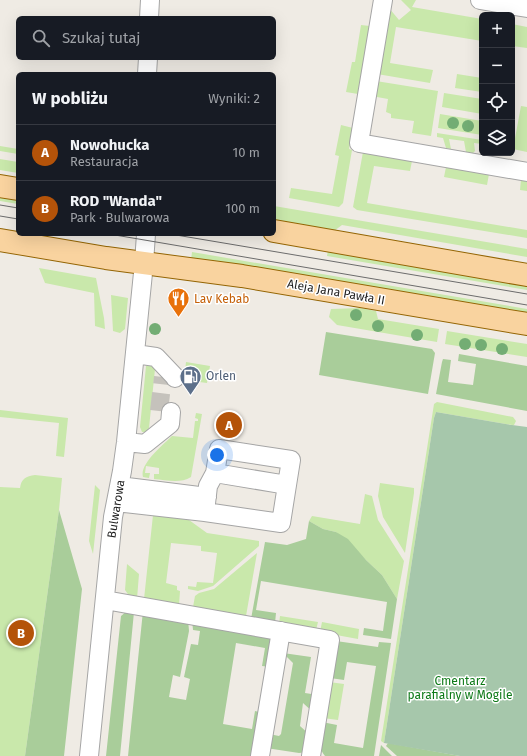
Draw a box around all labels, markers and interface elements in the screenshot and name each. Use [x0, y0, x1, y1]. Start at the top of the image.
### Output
map controls [479, 12, 515, 156]
button: + [479, 12, 515, 48]
search box [16, 16, 276, 60]
icon: search [30, 27, 52, 49]
text: Szukaj tutaj [62, 29, 140, 47]
button: − [479, 48, 515, 84]
button: locate [479, 84, 515, 120]
text: W pobliżu [32, 88, 108, 109]
text: Wyniki: 2 [208, 91, 260, 106]
button: layers [479, 120, 515, 156]
text: Nowohucka [70, 136, 149, 154]
text: A [41, 145, 49, 160]
text: 10 m [233, 145, 260, 160]
text: Restauracja [70, 154, 139, 169]
text: ROD "Wanda" [70, 192, 162, 210]
text: B [41, 201, 49, 216]
text: 100 m [225, 201, 260, 216]
text: Park · Bulwarowa [70, 210, 170, 225]
street label: Aleja Jana Pawła II [286, 277, 386, 307]
restaurant icon: Lav Kebab [166, 286, 192, 319]
place label: Lav Kebab [194, 292, 249, 306]
fuel station icon: Orlen [177, 363, 203, 396]
place label: Orlen [206, 369, 236, 383]
pin: A [216, 410, 242, 440]
your location [207, 445, 227, 465]
street label: Bulwarowa [104, 479, 128, 539]
pin: B [8, 618, 34, 648]
park label: Cmentarz parafialny w Mogile [408, 674, 512, 702]

